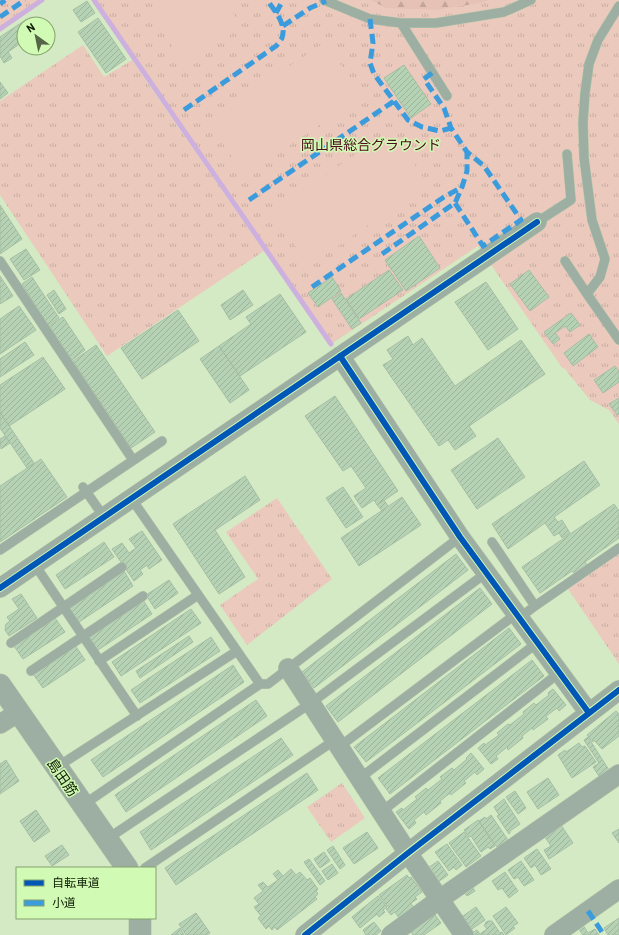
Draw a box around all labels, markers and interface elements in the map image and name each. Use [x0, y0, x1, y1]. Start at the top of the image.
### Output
north arrow [16, 16, 56, 56]
text: N [24, 20, 37, 35]
park label: 岡山県総合グラウンド [301, 136, 441, 153]
street label: 島田筋 [44, 755, 82, 799]
legend [16, 867, 156, 919]
text: 自転車道 [52, 875, 100, 889]
text: 小道 [52, 895, 76, 909]

